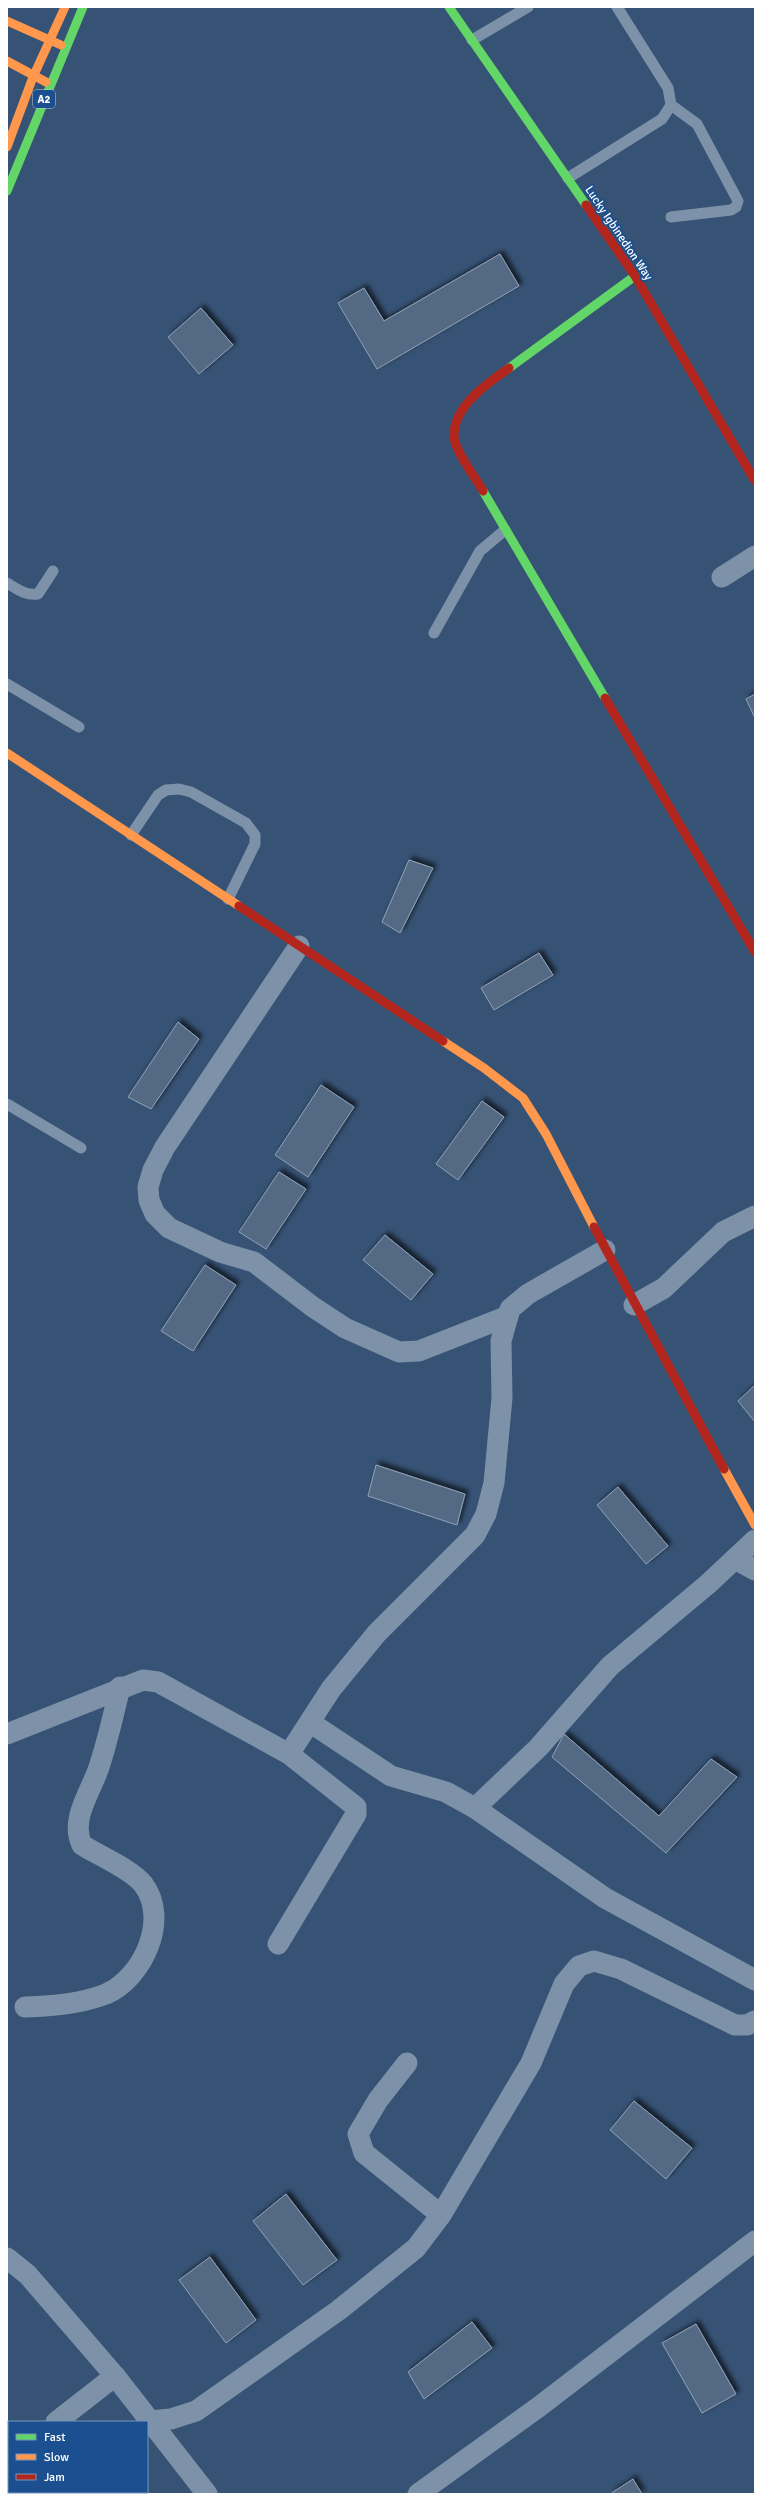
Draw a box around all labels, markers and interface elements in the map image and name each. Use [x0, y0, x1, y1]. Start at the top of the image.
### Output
road number: A2 [33, 90, 55, 108]
street label: Lucky Igbinedion Way [581, 183, 656, 284]
legend [8, 2421, 148, 2493]
text: Fast [44, 2430, 65, 2445]
text: Slow [44, 2450, 69, 2465]
text: Jam [44, 2470, 65, 2485]

